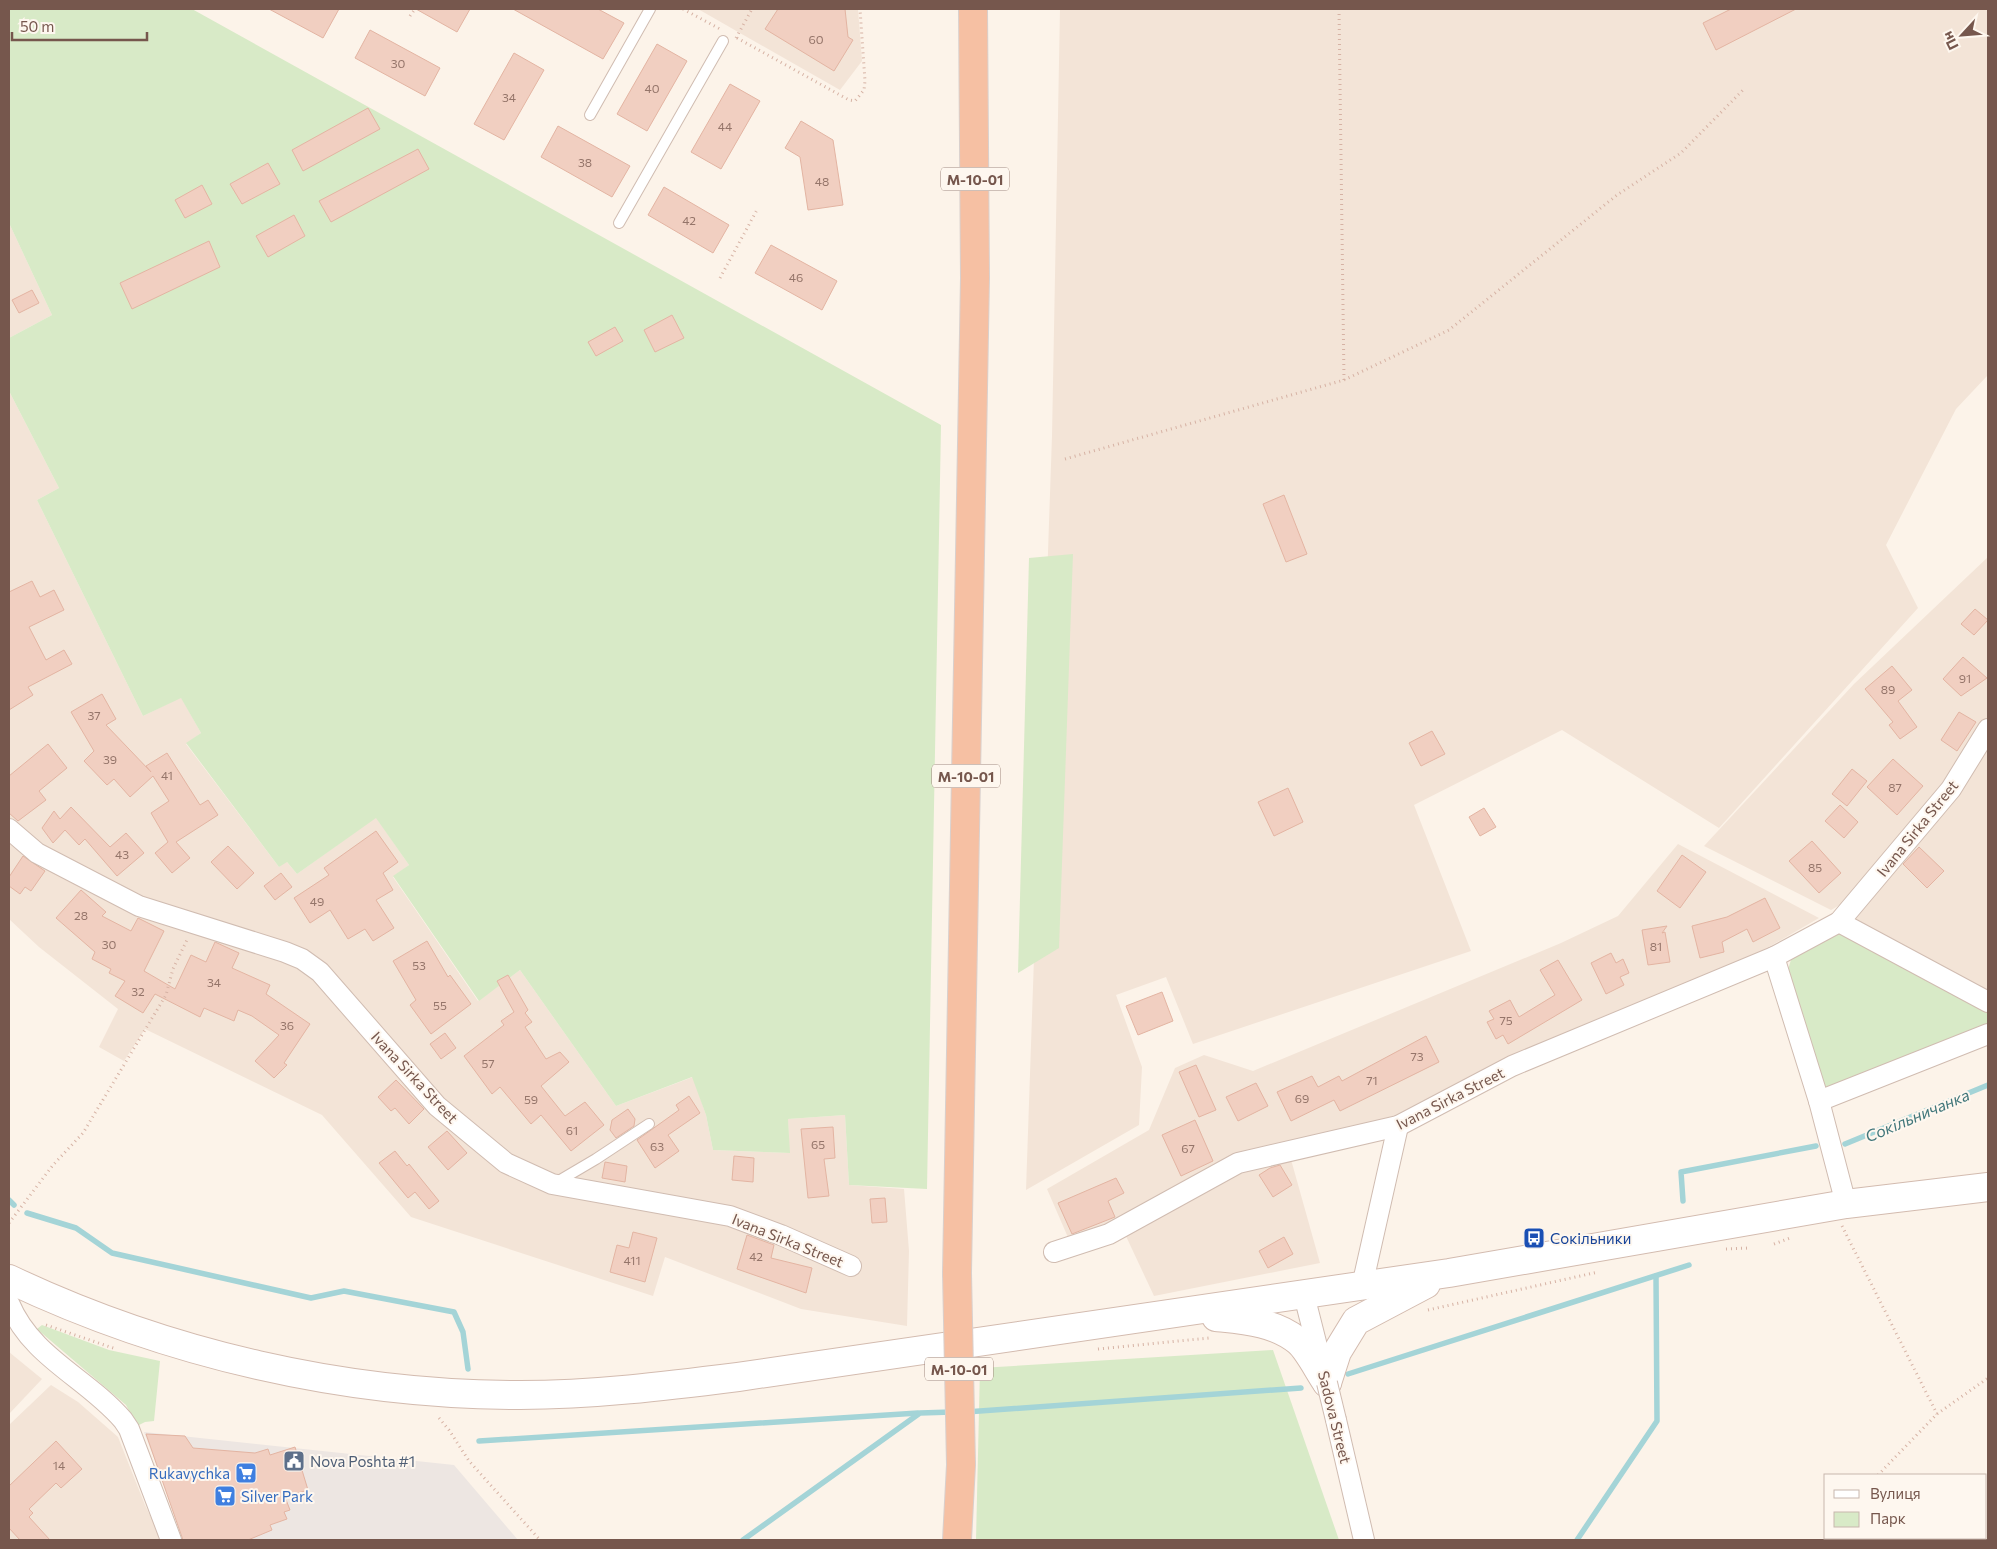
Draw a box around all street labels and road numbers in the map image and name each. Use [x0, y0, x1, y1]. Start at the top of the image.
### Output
road number: М-10-01 [941, 168, 1009, 190]
road number: М-10-01 [932, 764, 1000, 788]
street label: Ivana Sirka Street [1873, 776, 1961, 880]
street label: Ivana Sirka Street [368, 1027, 462, 1127]
street label: Ivana Sirka Street [1393, 1063, 1507, 1133]
street label: Ivana Sirka Street [730, 1209, 846, 1271]
road number: М-10-01 [925, 1358, 993, 1380]
street label: Sadova Street [1315, 1369, 1355, 1465]

